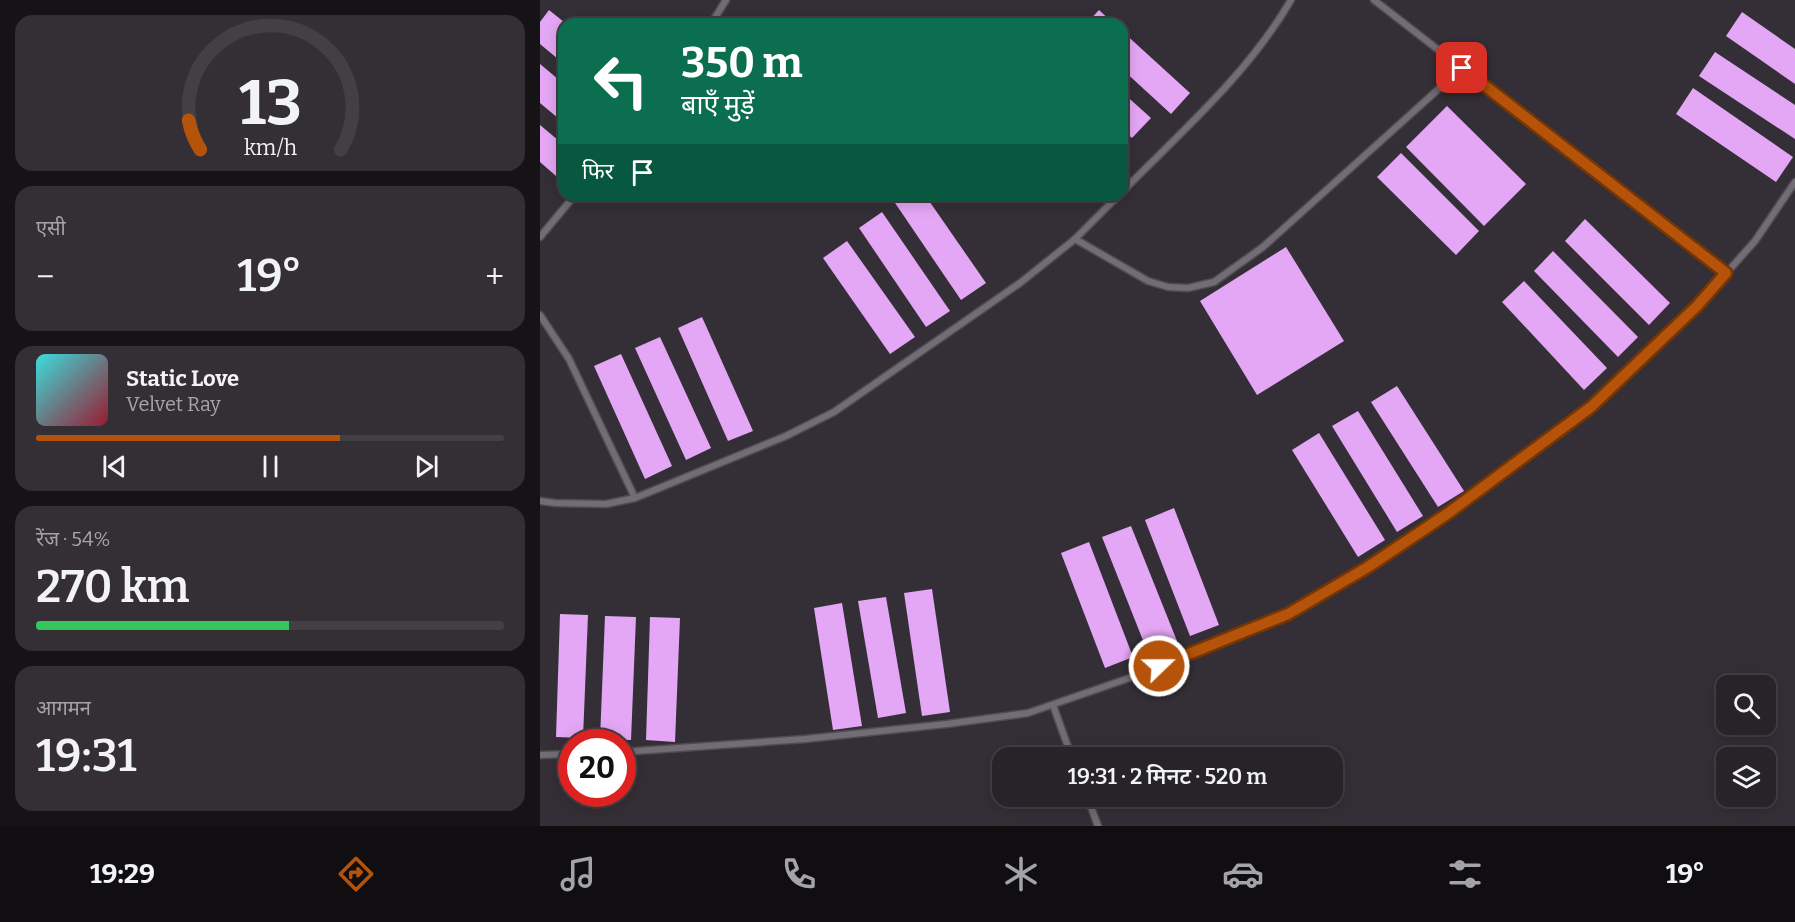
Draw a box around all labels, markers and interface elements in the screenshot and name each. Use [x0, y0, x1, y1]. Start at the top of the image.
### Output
text: 350 m [681, 38, 802, 88]
icon: left [582, 42, 660, 120]
pin [1436, 42, 1487, 93]
icon: arrive [1445, 51, 1478, 84]
text: 13 [239, 66, 301, 141]
text: बाएँ मुड़ें [681, 89, 754, 121]
text: km/h [243, 135, 297, 161]
icon: arrive [626, 156, 659, 189]
text: फिर [582, 158, 614, 185]
text: एसी [36, 216, 66, 240]
text: 19° [237, 249, 302, 303]
text: − [36, 257, 54, 297]
text: + [485, 257, 504, 297]
text: Static Love [126, 365, 239, 392]
text: Velvet Ray [126, 392, 221, 416]
icon: previous [98, 450, 131, 483]
icon: pause [254, 450, 287, 483]
icon: next [410, 450, 443, 483]
text: रेंज · 54% [36, 527, 111, 551]
text: 270 km [36, 560, 189, 614]
position arrow [1127, 634, 1191, 698]
map controls [1716, 675, 1776, 807]
button: search [1716, 675, 1776, 735]
text: आगमन [36, 696, 91, 720]
text: 19:31 [36, 729, 137, 783]
speed limit sign: 20 [558, 729, 636, 807]
button: layers [1716, 747, 1776, 807]
text: 19:31 · 2 मिनट · 520 m [1068, 763, 1267, 790]
icon: directions [335, 853, 377, 895]
icon: music [557, 853, 599, 895]
icon: phone [778, 853, 820, 895]
icon: climate [1000, 853, 1042, 895]
icon: car [1222, 853, 1264, 895]
icon: filters [1444, 853, 1486, 895]
text: 19:29 [90, 858, 155, 890]
text: 19° [1666, 858, 1705, 890]

